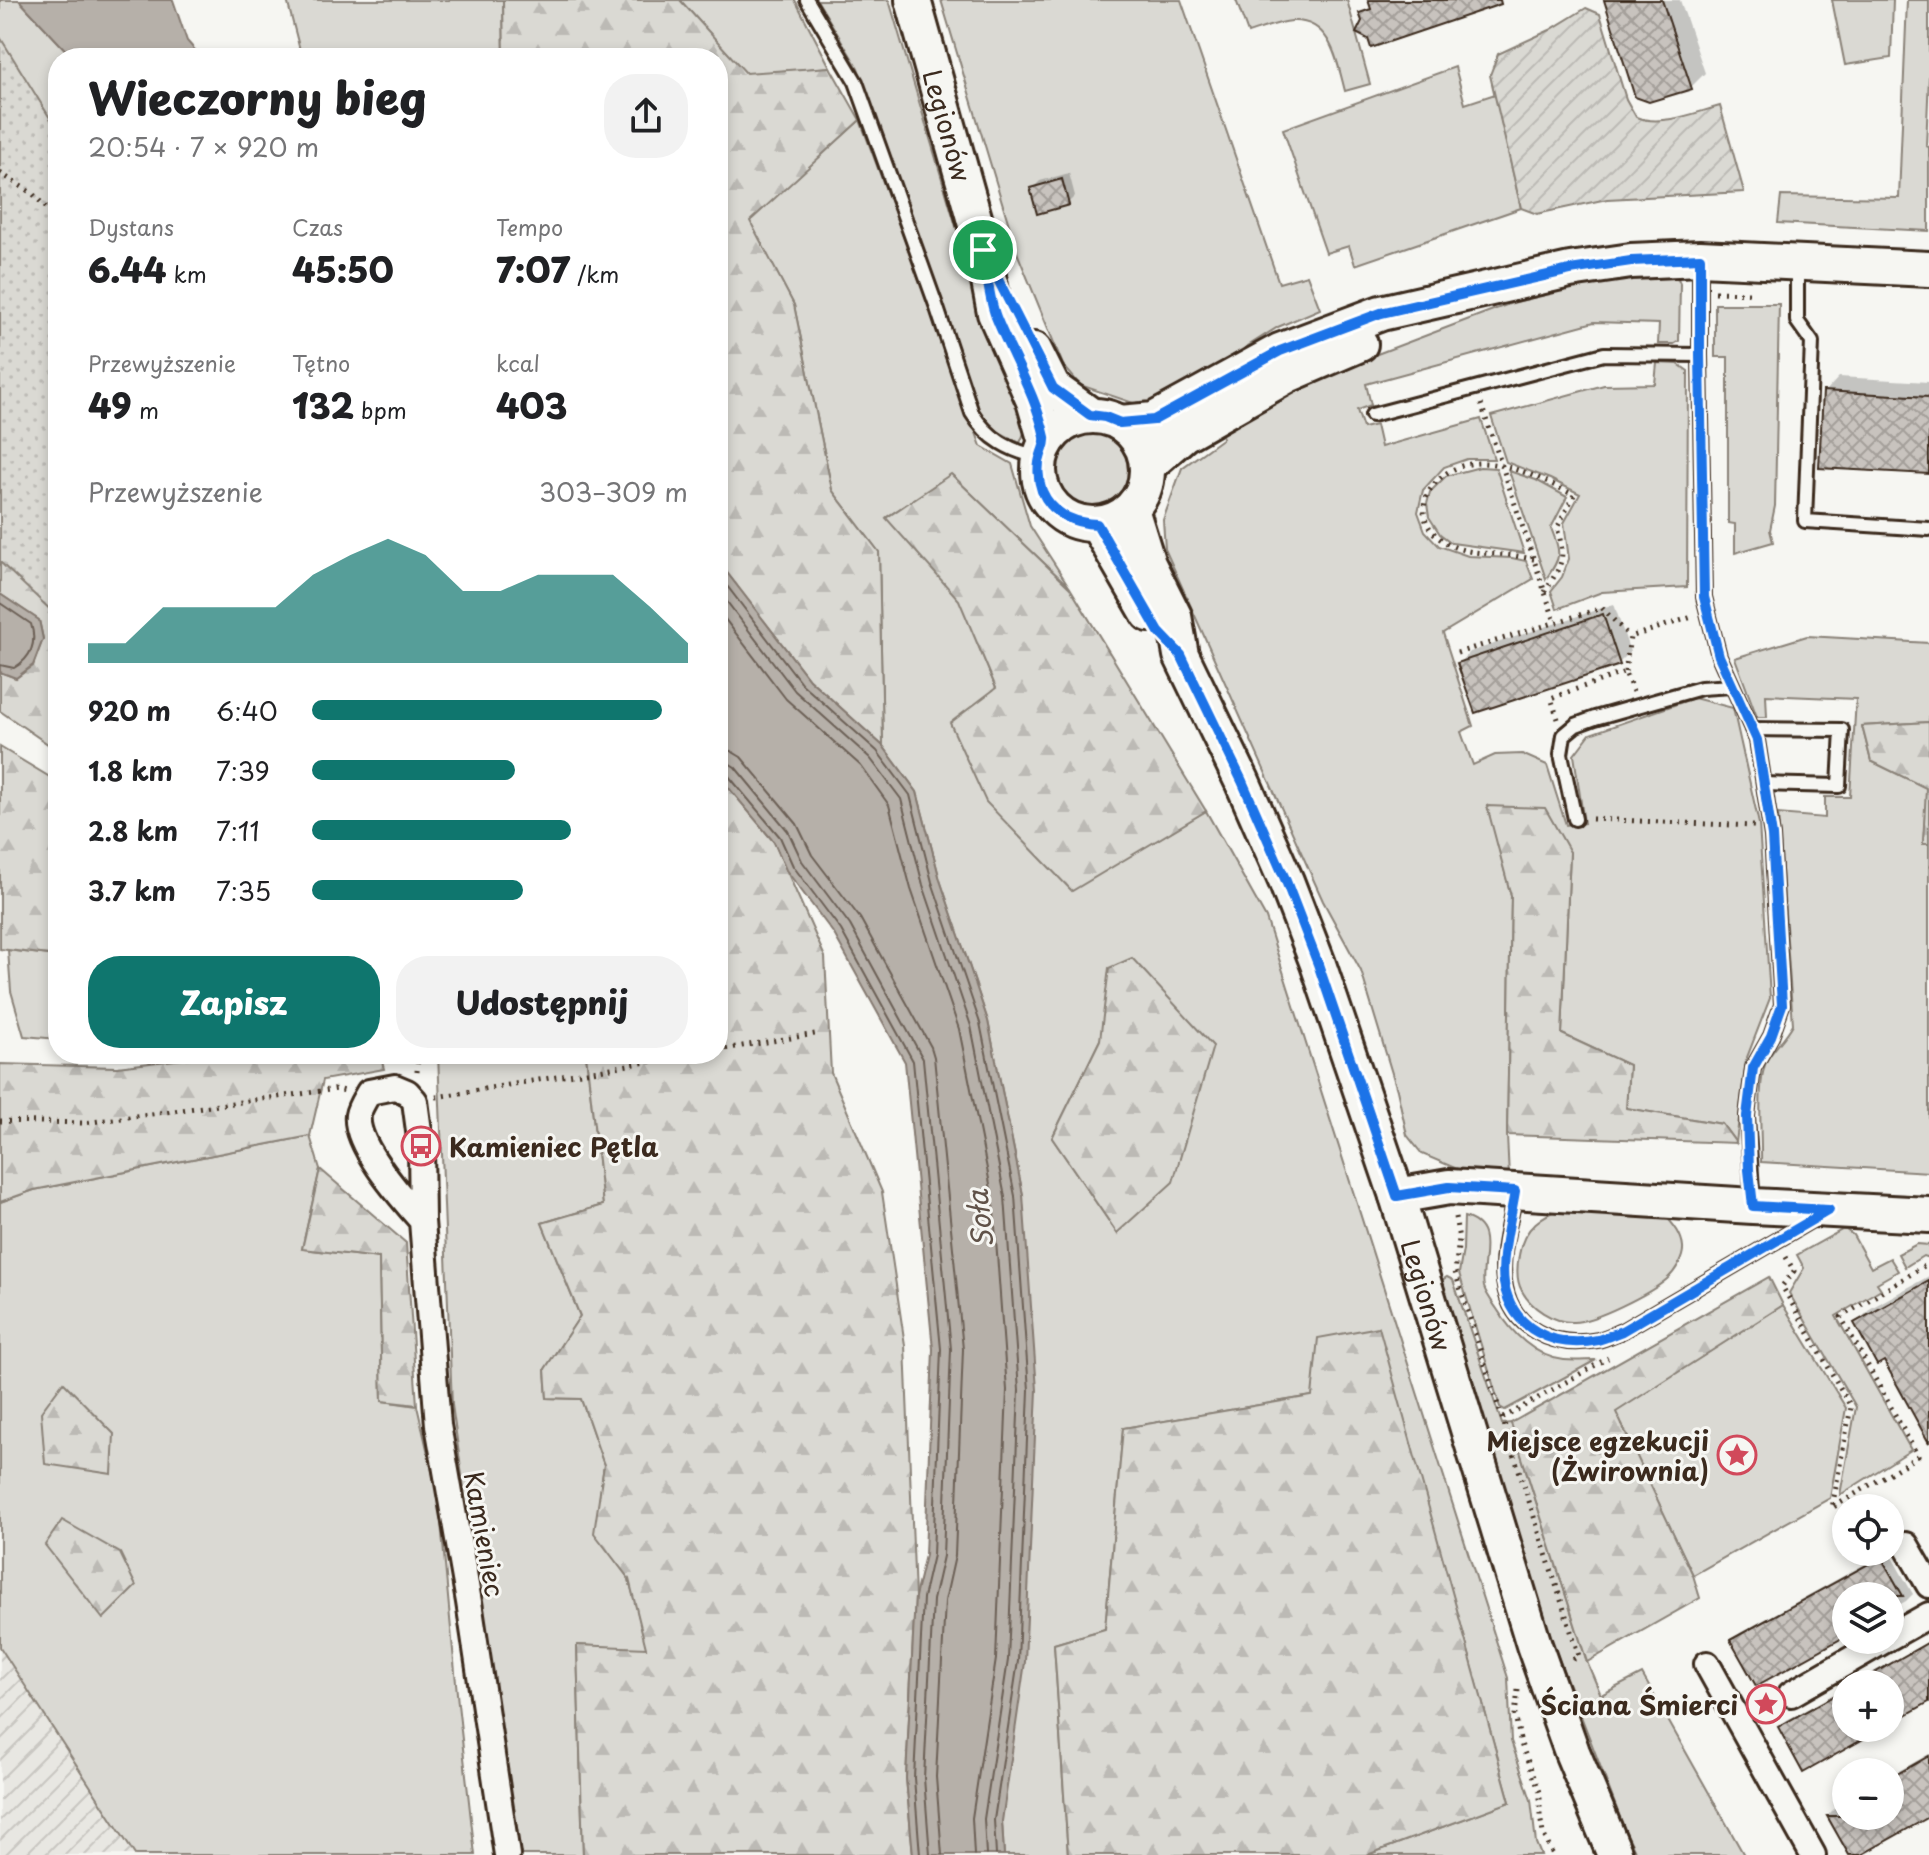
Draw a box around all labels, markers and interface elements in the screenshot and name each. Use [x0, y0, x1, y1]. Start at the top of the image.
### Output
text: Wieczorny bieg [88, 64, 426, 130]
street label: Legionów [914, 65, 982, 186]
button: share [604, 74, 688, 158]
text: 20:54 · 7 × 920 m [88, 127, 319, 166]
text: Dystans [88, 210, 174, 243]
text: Czas [292, 210, 343, 243]
text: Tempo [496, 210, 563, 243]
pin [949, 216, 1017, 284]
icon: arrive [961, 228, 1005, 272]
text: 6.44 [88, 243, 166, 295]
text: 45:50 [292, 243, 394, 295]
text: 7:07 [496, 243, 570, 295]
text: km [166, 257, 207, 290]
text: /km [570, 257, 619, 290]
text: Przewyższenie [88, 346, 236, 379]
text: Tętno [292, 346, 350, 379]
text: kcal [496, 346, 540, 379]
text: 49 [88, 379, 132, 431]
text: 132 [292, 379, 354, 431]
text: 403 [496, 379, 567, 431]
text: m [132, 393, 159, 426]
text: bpm [354, 393, 407, 426]
text: Przewyższenie [88, 472, 263, 511]
text: 303–309 m [539, 472, 688, 511]
text: 920 m [88, 691, 171, 730]
text: 6:40 [216, 691, 278, 730]
text: 1.8 km [88, 751, 173, 790]
text: 7:39 [216, 751, 270, 790]
text: 2.8 km [88, 811, 178, 850]
text: 7:11 [216, 811, 260, 850]
text: 3.7 km [88, 871, 176, 910]
text: 7:35 [216, 871, 271, 910]
button: Zapisz [88, 956, 380, 1048]
button: Udostępnij [396, 956, 688, 1048]
bus stop icon: Kamieniec Pętla [400, 1125, 442, 1167]
place label: Kamieniec Pętla [449, 1127, 659, 1166]
water label: Soła [955, 1187, 1003, 1250]
street label: Legionów [1392, 1234, 1463, 1355]
place label: Miejsce egzekucji (Żwirownia) [1487, 1421, 1709, 1490]
place icon: Miejsce egzekucji (Żwirownia) [1716, 1434, 1758, 1476]
street label: Kamieniec [455, 1468, 515, 1600]
map controls [1832, 1494, 1904, 1830]
button: locate [1832, 1494, 1904, 1566]
button: layers [1832, 1582, 1904, 1654]
button: + [1832, 1670, 1904, 1742]
place icon: Ściana Śmierci [1745, 1683, 1787, 1725]
place label: Ściana Śmierci [1540, 1685, 1738, 1724]
button: − [1832, 1758, 1904, 1830]

